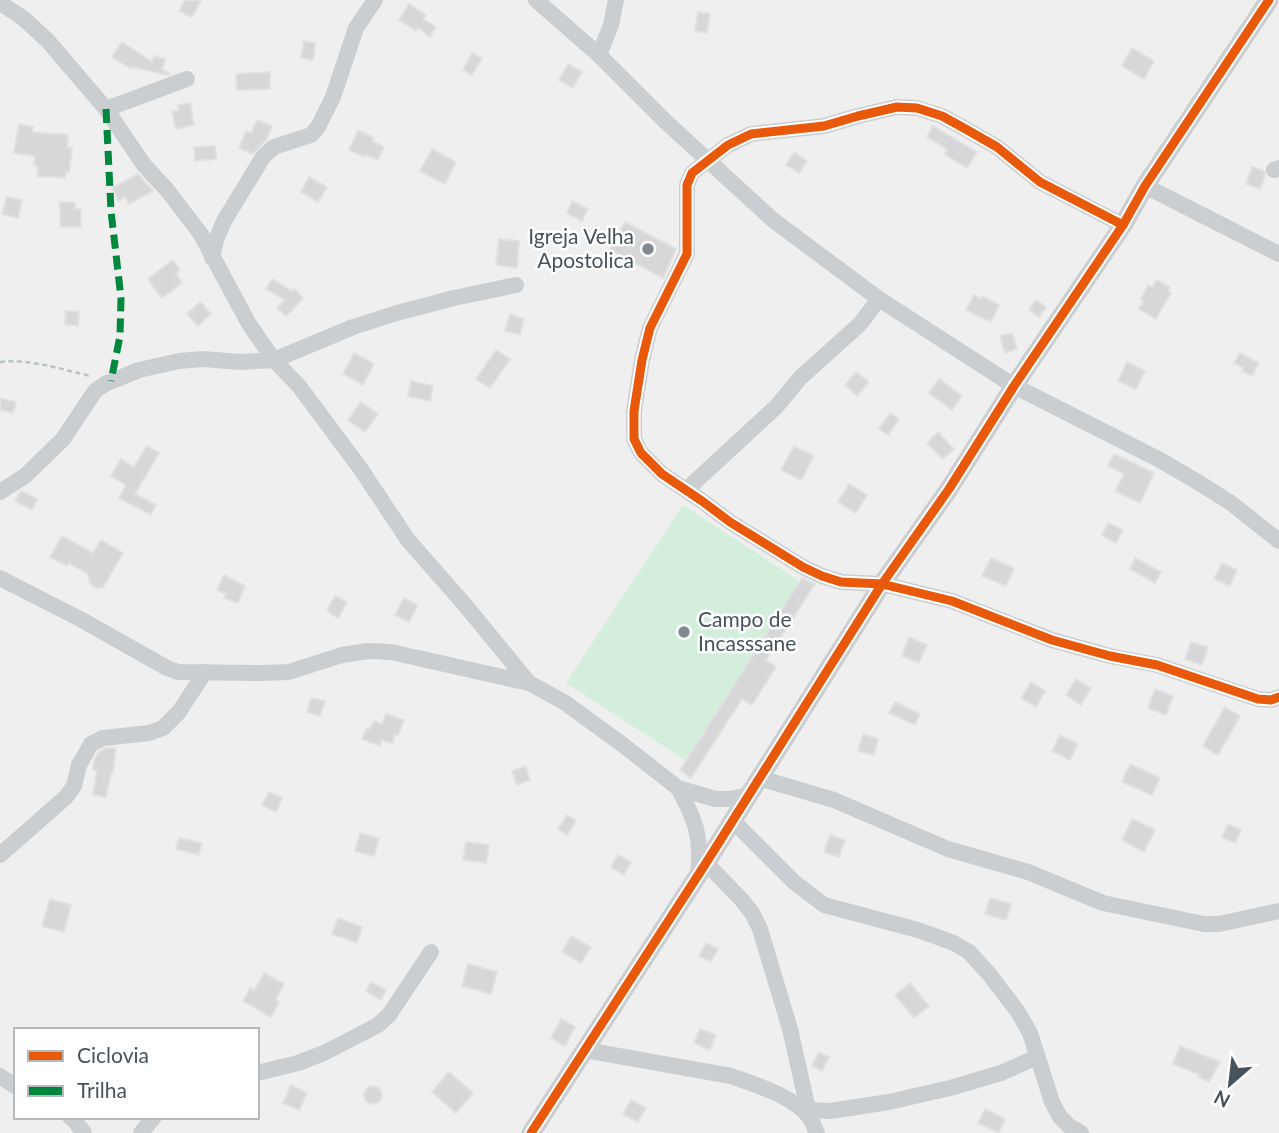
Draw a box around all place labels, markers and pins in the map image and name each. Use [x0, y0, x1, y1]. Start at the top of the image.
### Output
place label: Igreja Velha Apostolica [528, 223, 634, 272]
marker: Igreja Velha Apostolica [640, 241, 656, 257]
place label: Campo de Incasssane [698, 606, 796, 655]
marker: Campo de Incasssane [676, 624, 692, 640]

